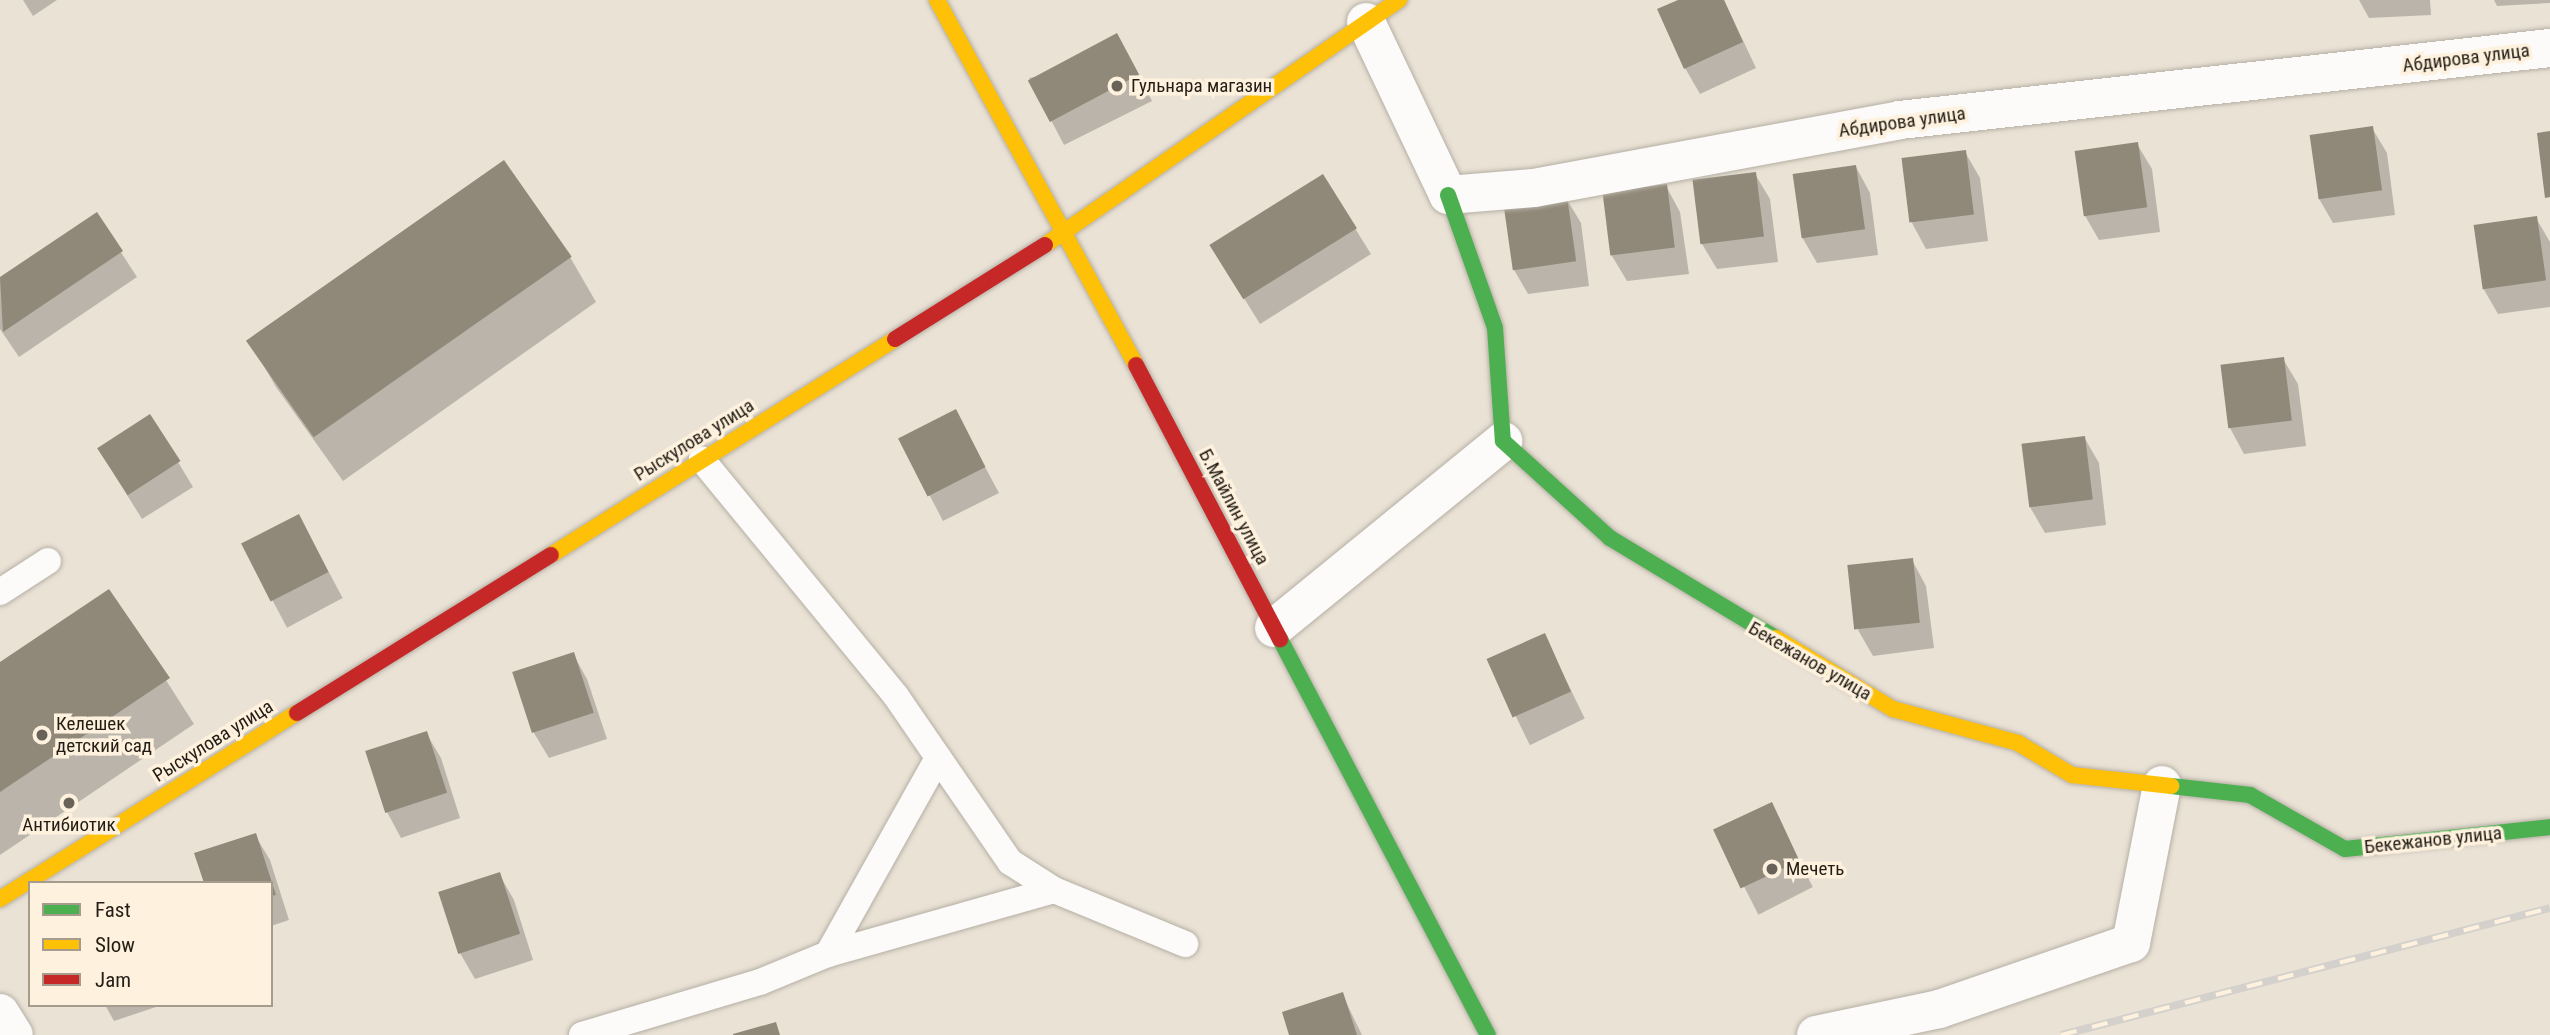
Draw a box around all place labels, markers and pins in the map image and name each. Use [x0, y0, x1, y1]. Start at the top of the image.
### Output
place label: Гульнара магазин [1131, 75, 1272, 97]
marker: Гульнара магазин [1109, 78, 1125, 94]
place label: Келешек детский сад [56, 713, 152, 757]
marker: Келешек детский сад [34, 727, 50, 743]
marker: Антибиотик [61, 795, 77, 811]
place label: Антибиотик [22, 814, 116, 836]
place label: Мечеть [1786, 858, 1844, 880]
marker: Мечеть [1764, 861, 1780, 877]

